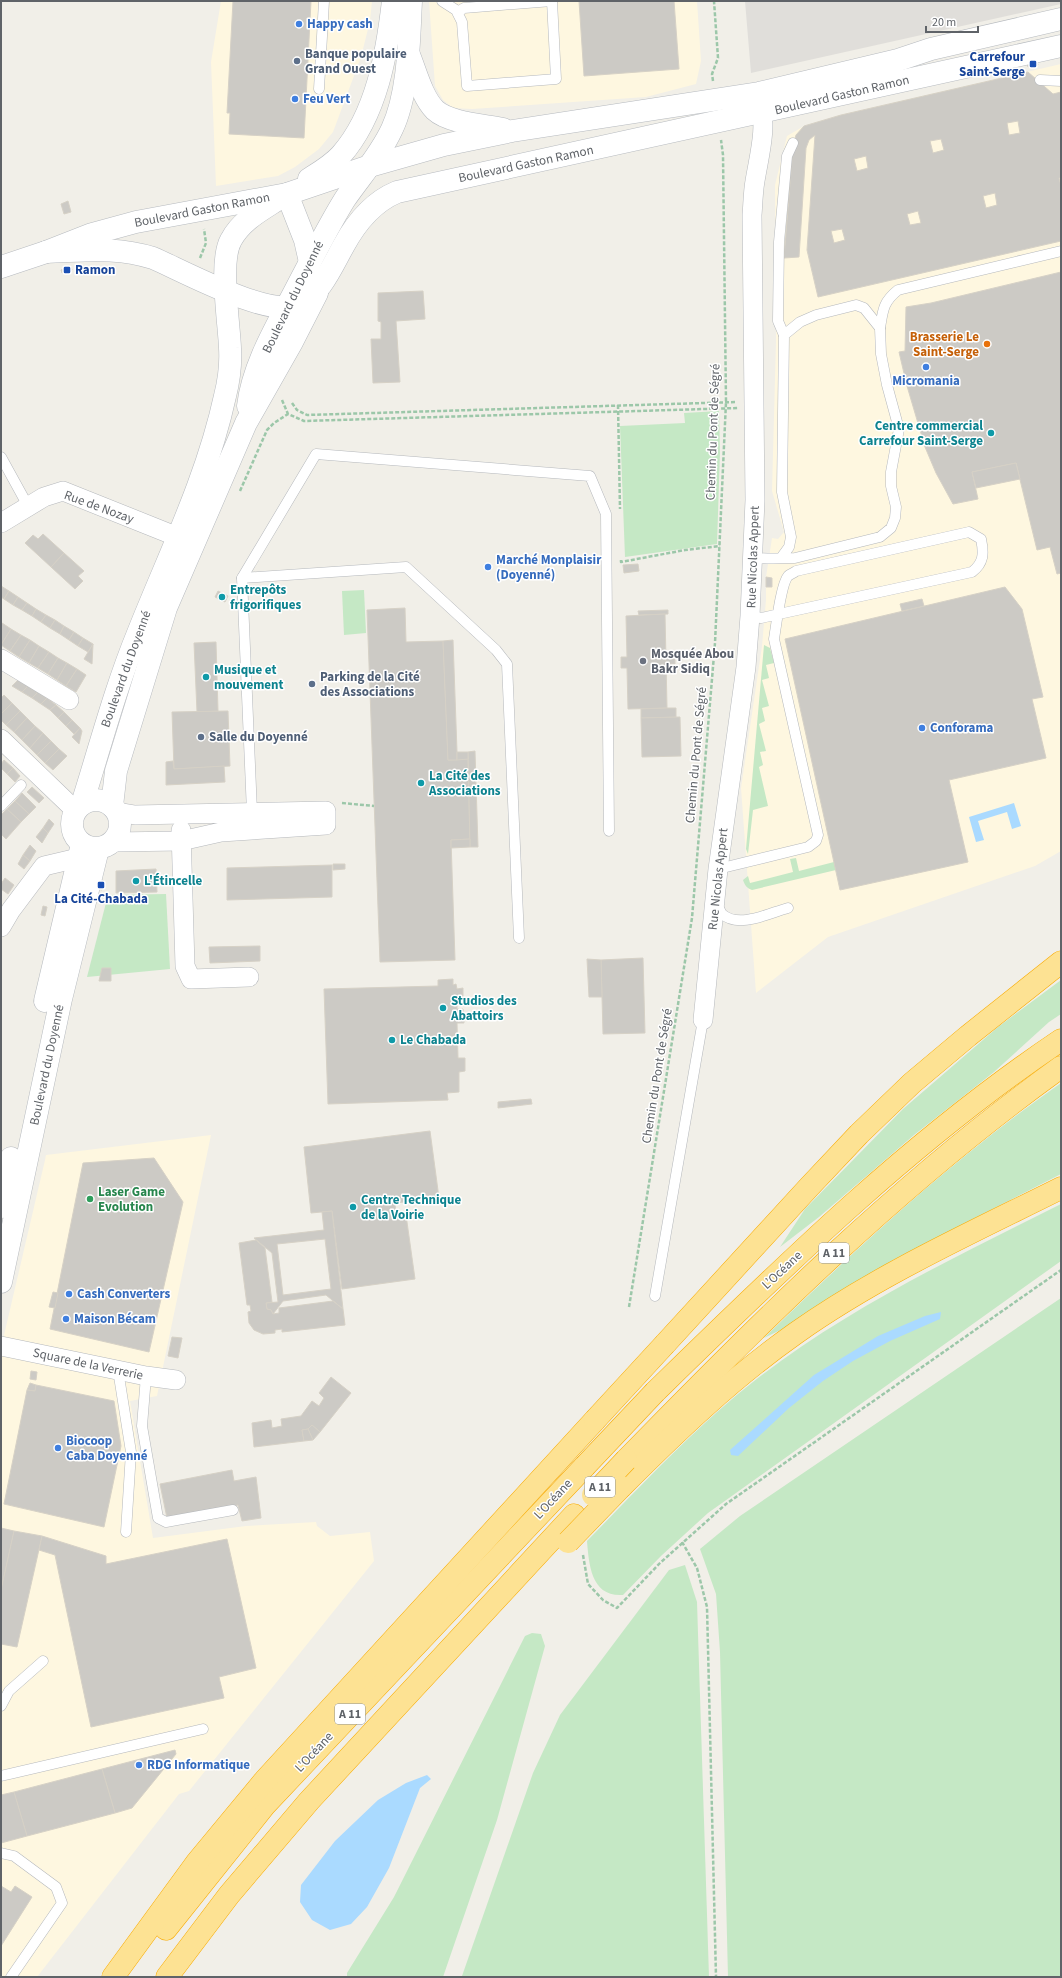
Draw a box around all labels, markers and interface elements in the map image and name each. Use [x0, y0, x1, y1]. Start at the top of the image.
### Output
scale bar [926, 8, 978, 34]
text: 20 m [932, 14, 956, 31]
place label: Happy cash [307, 15, 373, 33]
marker: Happy cash [294, 19, 304, 29]
place label: Banque populaire Grand Ouest [305, 45, 407, 78]
place label: Carrefour Saint-Serge [959, 48, 1026, 81]
marker: Banque populaire Grand Ouest [292, 56, 302, 66]
marker: Carrefour Saint-Serge [1028, 59, 1038, 69]
street label: Boulevard Gaston Ramon [773, 71, 911, 119]
place label: Feu Vert [303, 90, 350, 108]
marker: Feu Vert [290, 94, 300, 104]
street label: Boulevard Gaston Ramon [457, 141, 595, 187]
street label: Boulevard Gaston Ramon [133, 188, 271, 232]
street label: Boulevard du Doyenné [258, 238, 328, 356]
place label: Ramon [75, 261, 116, 279]
marker: Ramon [62, 265, 72, 275]
place label: Brasserie Le Saint-Serge [910, 328, 979, 361]
marker: Brasserie Le Saint-Serge [982, 339, 992, 349]
marker: Micromania [921, 362, 931, 372]
street label: Chemin du Pont de Ségré [702, 363, 724, 501]
place label: Micromania [892, 372, 960, 390]
place label: Centre commercial Carrefour Saint-Serge [859, 417, 983, 450]
marker: Centre commercial Carrefour Saint-Serge [986, 428, 996, 438]
street label: Rue de Nozay [62, 486, 136, 528]
street label: Rue Nicolas Appert [742, 505, 764, 609]
place label: Marché Monplaisir (Doyenné) [496, 551, 602, 584]
marker: Marché Monplaisir (Doyenné) [483, 562, 493, 572]
place label: Entrepôts frigorifiques [230, 581, 301, 614]
marker: Entrepôts frigorifiques [217, 592, 227, 602]
street label: Boulevard du Doyenné [96, 608, 156, 730]
place label: Mosquée Abou Bakr Sidiq [651, 645, 734, 678]
marker: Mosquée Abou Bakr Sidiq [638, 656, 648, 666]
place label: Musique et mouvement [214, 661, 283, 694]
place label: Parking de la Cité des Associations [320, 668, 420, 701]
marker: Musique et mouvement [201, 672, 211, 682]
marker: Parking de la Cité des Associations [307, 679, 317, 689]
street label: Chemin du Pont de Ségré [681, 686, 711, 824]
place label: Conforama [930, 719, 994, 737]
marker: Conforama [917, 723, 927, 733]
place label: Salle du Doyenné [209, 728, 308, 746]
marker: Salle du Doyenné [196, 732, 206, 742]
place label: La Cité des Associations [428, 767, 501, 800]
marker: La Cité des Associations [416, 778, 426, 788]
street label: Rue Nicolas Appert [704, 826, 732, 931]
place label: L'Étincelle [144, 872, 202, 890]
marker: L'Étincelle [131, 876, 141, 886]
marker: La Cité-Chabada [96, 880, 106, 890]
place label: La Cité-Chabada [54, 890, 148, 908]
place label: Studios des Abattoirs [450, 992, 517, 1025]
street label: Boulevard du Doyenné [25, 1003, 69, 1127]
marker: Studios des Abattoirs [438, 1003, 448, 1013]
street label: Chemin du Pont de Ségré [637, 1007, 677, 1145]
place label: Le Chabada [400, 1031, 466, 1049]
marker: Le Chabada [387, 1035, 397, 1045]
place label: Laser Game Evolution [98, 1183, 165, 1216]
place label: Centre Technique de la Voirie [361, 1191, 461, 1224]
marker: Laser Game Evolution [85, 1194, 95, 1204]
marker: Centre Technique de la Voirie [348, 1202, 358, 1212]
road number: A 11 [819, 1243, 849, 1263]
street label: L’Océane [758, 1247, 806, 1293]
place label: Cash Converters [77, 1285, 171, 1303]
marker: Cash Converters [64, 1289, 74, 1299]
place label: Maison Bécam [74, 1310, 156, 1328]
marker: Maison Bécam [61, 1314, 71, 1324]
street label: Square de la Verrerie [31, 1344, 145, 1384]
place label: Biocoop Caba Doyenné [66, 1432, 148, 1465]
marker: Biocoop Caba Doyenné [53, 1443, 63, 1453]
street label: L’Océane [530, 1475, 576, 1523]
road number: A 11 [585, 1477, 615, 1497]
road number: A 11 [335, 1704, 365, 1724]
street label: L’Océane [291, 1728, 337, 1776]
place label: RDG Informatique [147, 1756, 250, 1774]
marker: RDG Informatique [134, 1760, 144, 1770]

